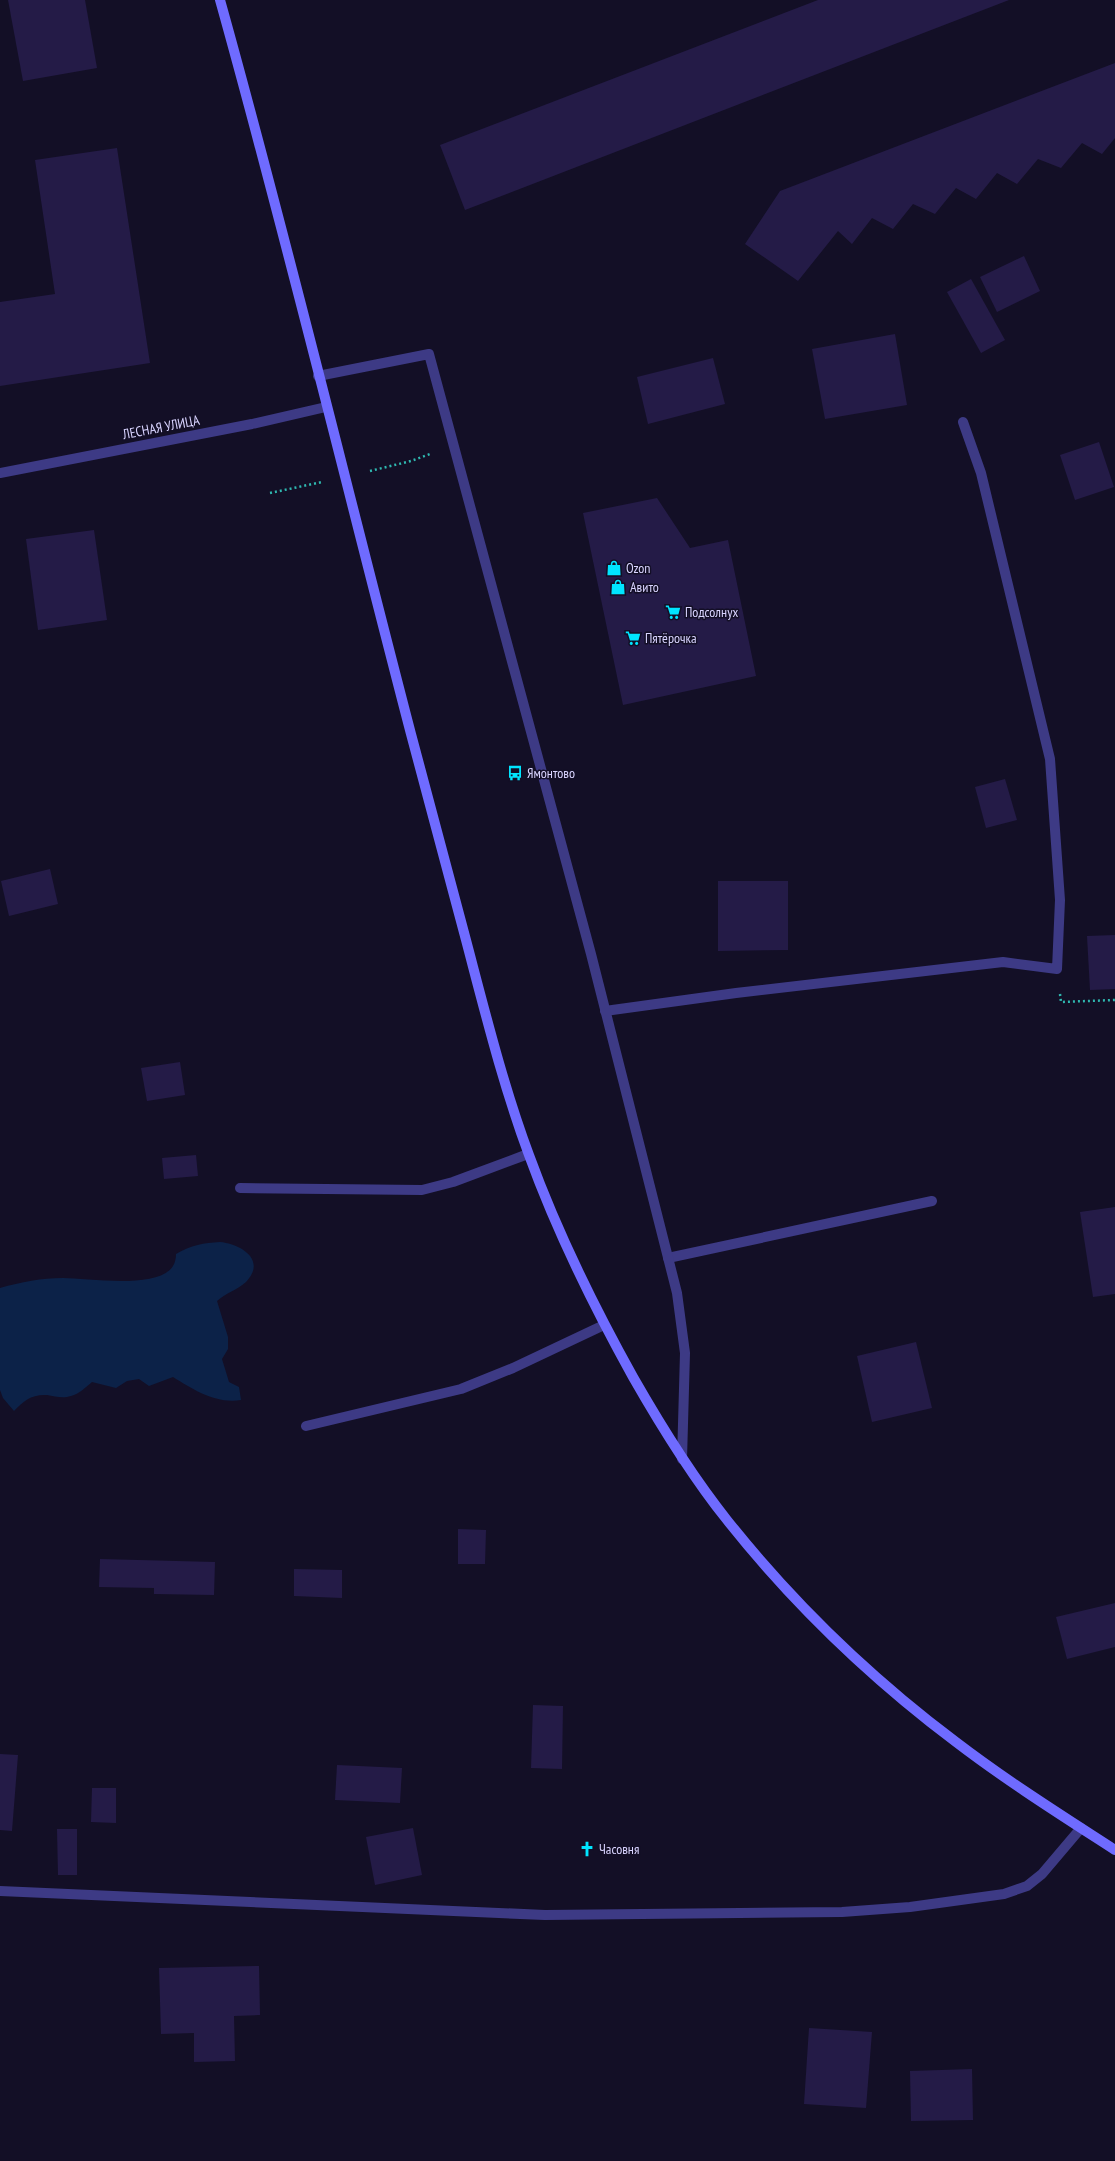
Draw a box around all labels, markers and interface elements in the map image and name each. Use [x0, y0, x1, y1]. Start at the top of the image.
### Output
street label: ЛЕСНАЯ УЛИЦА [120, 411, 201, 443]
shop icon: Ozon [605, 559, 623, 577]
place label: Ozon [626, 559, 651, 577]
shop icon: Авито [609, 578, 627, 596]
place label: Авито [630, 578, 659, 596]
supermarket icon: Подсолнух [664, 603, 682, 621]
place label: Подсолнух [685, 603, 738, 621]
supermarket icon: Пятёрочка [624, 629, 642, 647]
place label: Пятёрочка [645, 629, 697, 647]
bus stop icon: Ямонтово [506, 764, 524, 782]
place label: Ямонтово [527, 764, 575, 782]
church icon: Часовня [578, 1840, 596, 1858]
place label: Часовня [599, 1840, 639, 1858]

